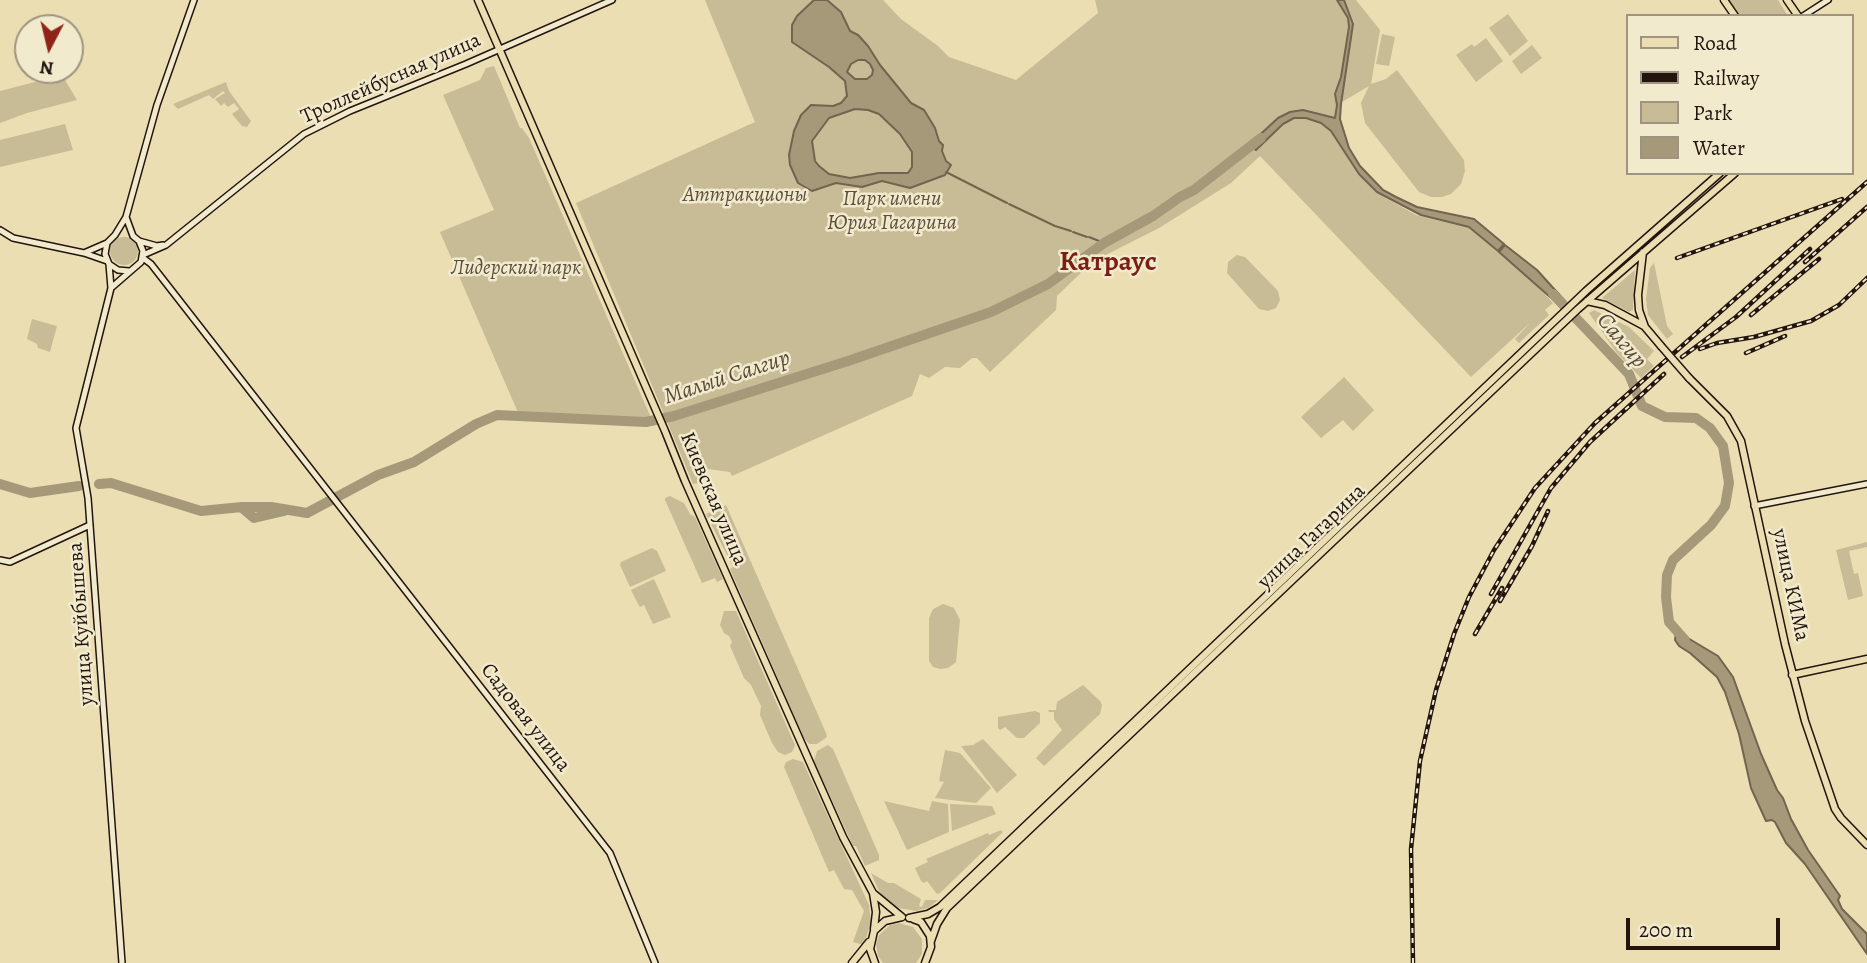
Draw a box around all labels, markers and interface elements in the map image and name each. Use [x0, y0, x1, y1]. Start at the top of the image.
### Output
north arrow [14, 14, 84, 84]
legend [1626, 14, 1853, 175]
street label: Троллейбусная улица [297, 28, 485, 130]
text: Road [1693, 29, 1737, 57]
text: N [38, 54, 55, 82]
text: Railway [1693, 64, 1759, 92]
text: Park [1693, 99, 1732, 127]
text: Water [1693, 134, 1745, 162]
park label: Аттракционы [683, 183, 807, 209]
park label: Парк имени Юрия Гагарина [827, 187, 957, 237]
district label: Катраус [1059, 246, 1157, 280]
park label: Лидерский парк [451, 256, 581, 282]
water label: Салгир [1590, 308, 1652, 374]
water label: Малый Салгир [660, 345, 794, 411]
street label: Киевская улица [674, 429, 752, 569]
street label: улица Гагарина [1253, 479, 1371, 595]
street label: улица КИМа [1766, 527, 1814, 643]
street label: улица Куйбышева [64, 541, 100, 707]
street label: Садовая улица [475, 658, 575, 778]
scale bar [1629, 904, 1783, 948]
text: 200 m [1639, 916, 1693, 944]

